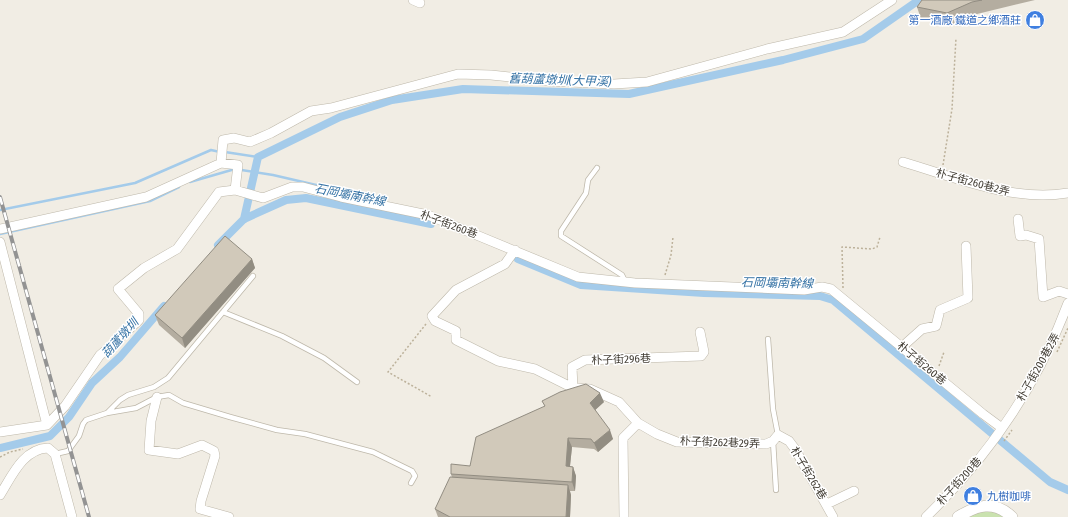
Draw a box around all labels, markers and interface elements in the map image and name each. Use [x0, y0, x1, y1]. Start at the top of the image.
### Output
shop icon: 第一酒廠 鐵道之鄉酒莊 [1024, 9, 1046, 31]
place label: 第一酒廠 鐵道之鄉酒莊 [908, 14, 1021, 27]
water label: 舊葫蘆墩圳(大甲溪) [508, 70, 612, 89]
street label: 朴子街260巷2弄 [935, 166, 1011, 199]
water label: 石岡壩南幹線 [313, 181, 389, 209]
street label: 朴子街260巷 [418, 208, 479, 241]
water label: 石岡壩南幹線 [741, 275, 815, 291]
water label: 葫蘆墩圳 [99, 314, 143, 361]
street label: 朴子街200巷2弄 [1014, 331, 1063, 404]
street label: 朴子街260巷 [895, 339, 949, 388]
street label: 朴子街296巷 [591, 352, 651, 367]
street label: 朴子街262巷29弄 [680, 435, 760, 450]
street label: 朴子街262巷 [788, 445, 829, 502]
street label: 朴子街200巷 [934, 455, 984, 508]
shop icon: 九樹咖啡 [962, 485, 984, 507]
place label: 九樹咖啡 [987, 490, 1031, 503]

